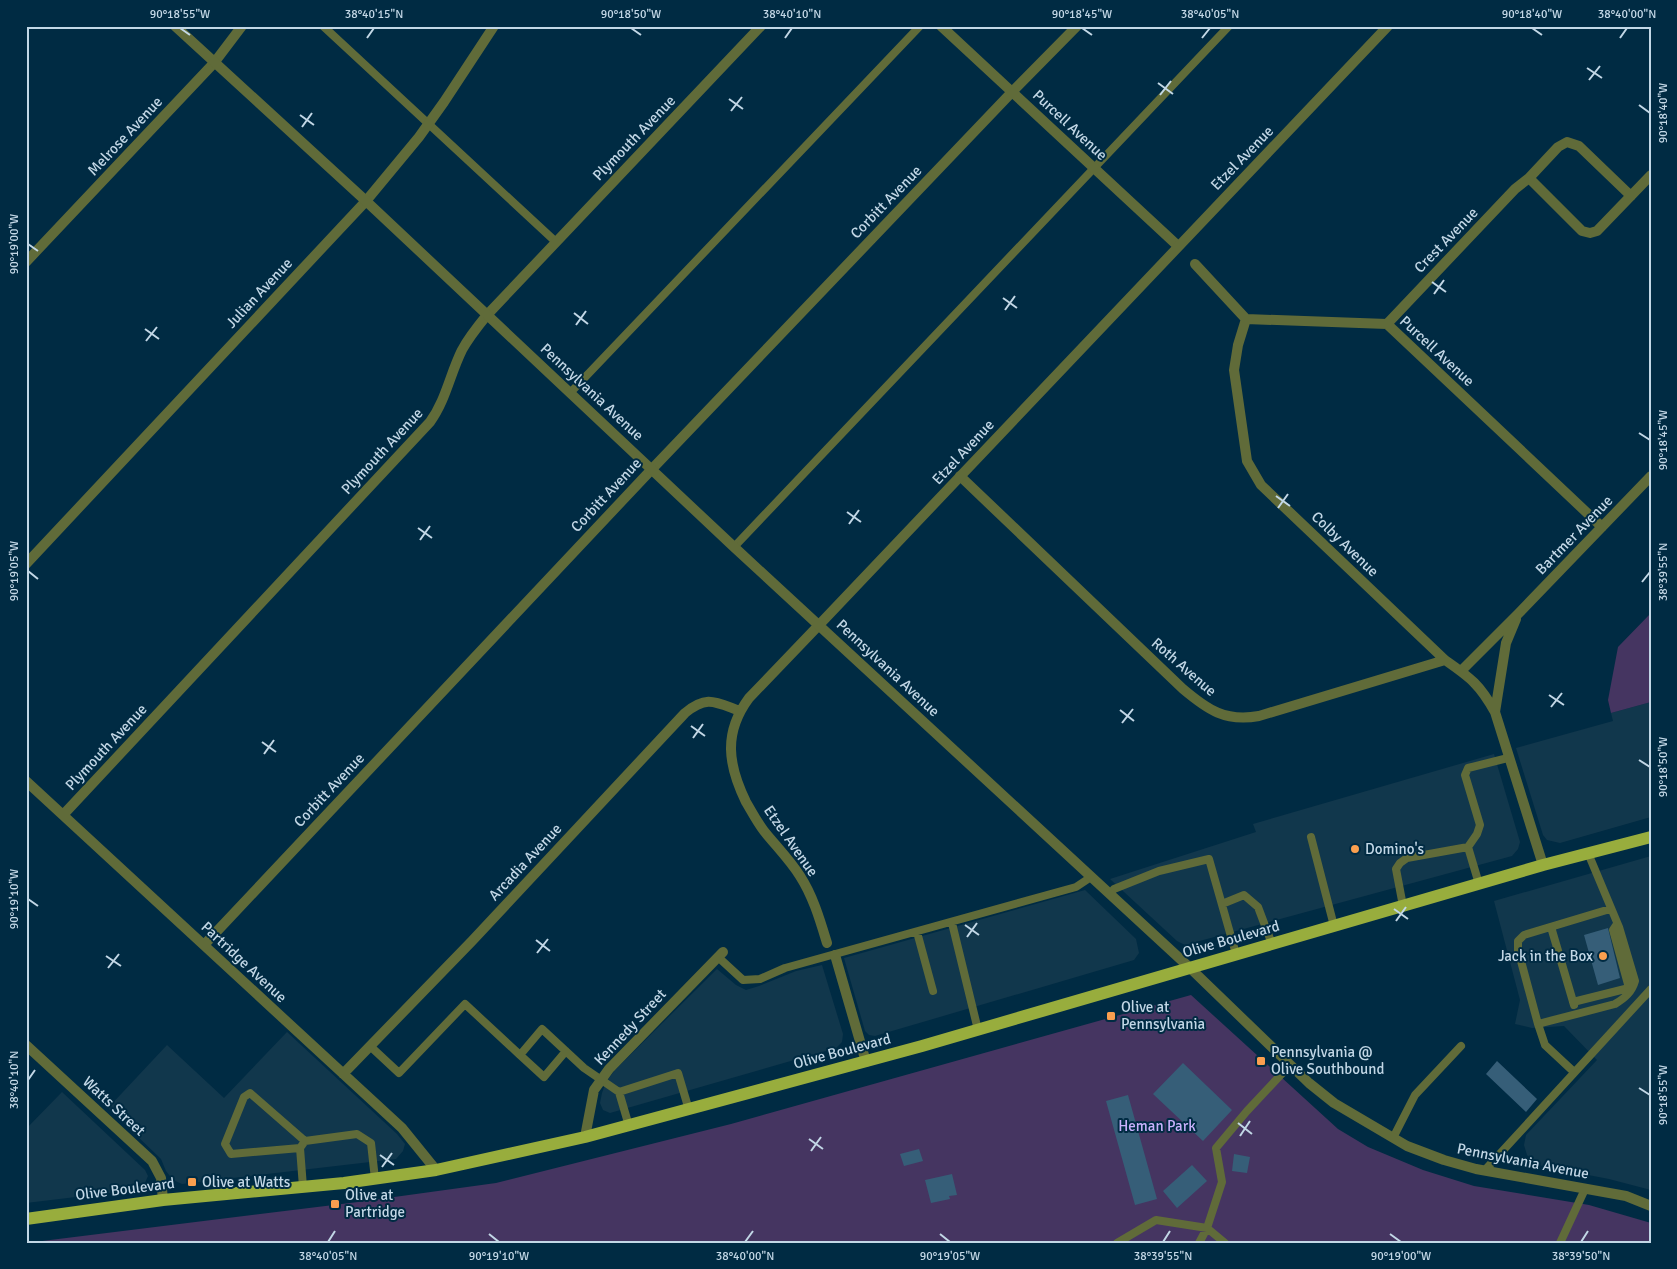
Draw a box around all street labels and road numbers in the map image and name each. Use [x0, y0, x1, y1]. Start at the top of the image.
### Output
street label: Purcell Avenue [1029, 86, 1111, 164]
street label: Plymouth Avenue [589, 92, 679, 184]
street label: Melrose Avenue [84, 93, 166, 179]
street label: Etzel Avenue [1207, 122, 1277, 194]
street label: Corbitt Avenue [847, 162, 925, 242]
street label: Crest Avenue [1410, 204, 1482, 276]
street label: Julian Avenue [222, 254, 296, 332]
street label: Purcell Avenue [1396, 312, 1478, 390]
street label: Pennsylvania Avenue [537, 340, 647, 444]
street label: Plymouth Avenue [337, 404, 427, 498]
street label: Etzel Avenue [928, 416, 998, 488]
street label: Corbitt Avenue [567, 454, 645, 536]
street label: Bartmer Avenue [1532, 492, 1616, 578]
street label: Colby Avenue [1308, 508, 1382, 580]
street label: Pennsylvania Avenue [833, 616, 943, 720]
street label: Roth Avenue [1148, 634, 1220, 700]
street label: Plymouth Avenue [61, 700, 151, 794]
street label: Corbitt Avenue [290, 749, 368, 831]
street label: Etzel Avenue [760, 802, 822, 880]
street label: Arcadia Avenue [485, 820, 565, 904]
street label: Olive Boulevard [1180, 917, 1282, 961]
street label: Partridge Avenue [198, 918, 290, 1006]
street label: Kennedy Street [590, 985, 670, 1069]
street label: Olive Boulevard [791, 1029, 893, 1073]
street label: Watts Street [79, 1072, 149, 1140]
street label: Pennsylvania Avenue [1455, 1139, 1591, 1183]
street label: Olive Boulevard [74, 1174, 176, 1204]

